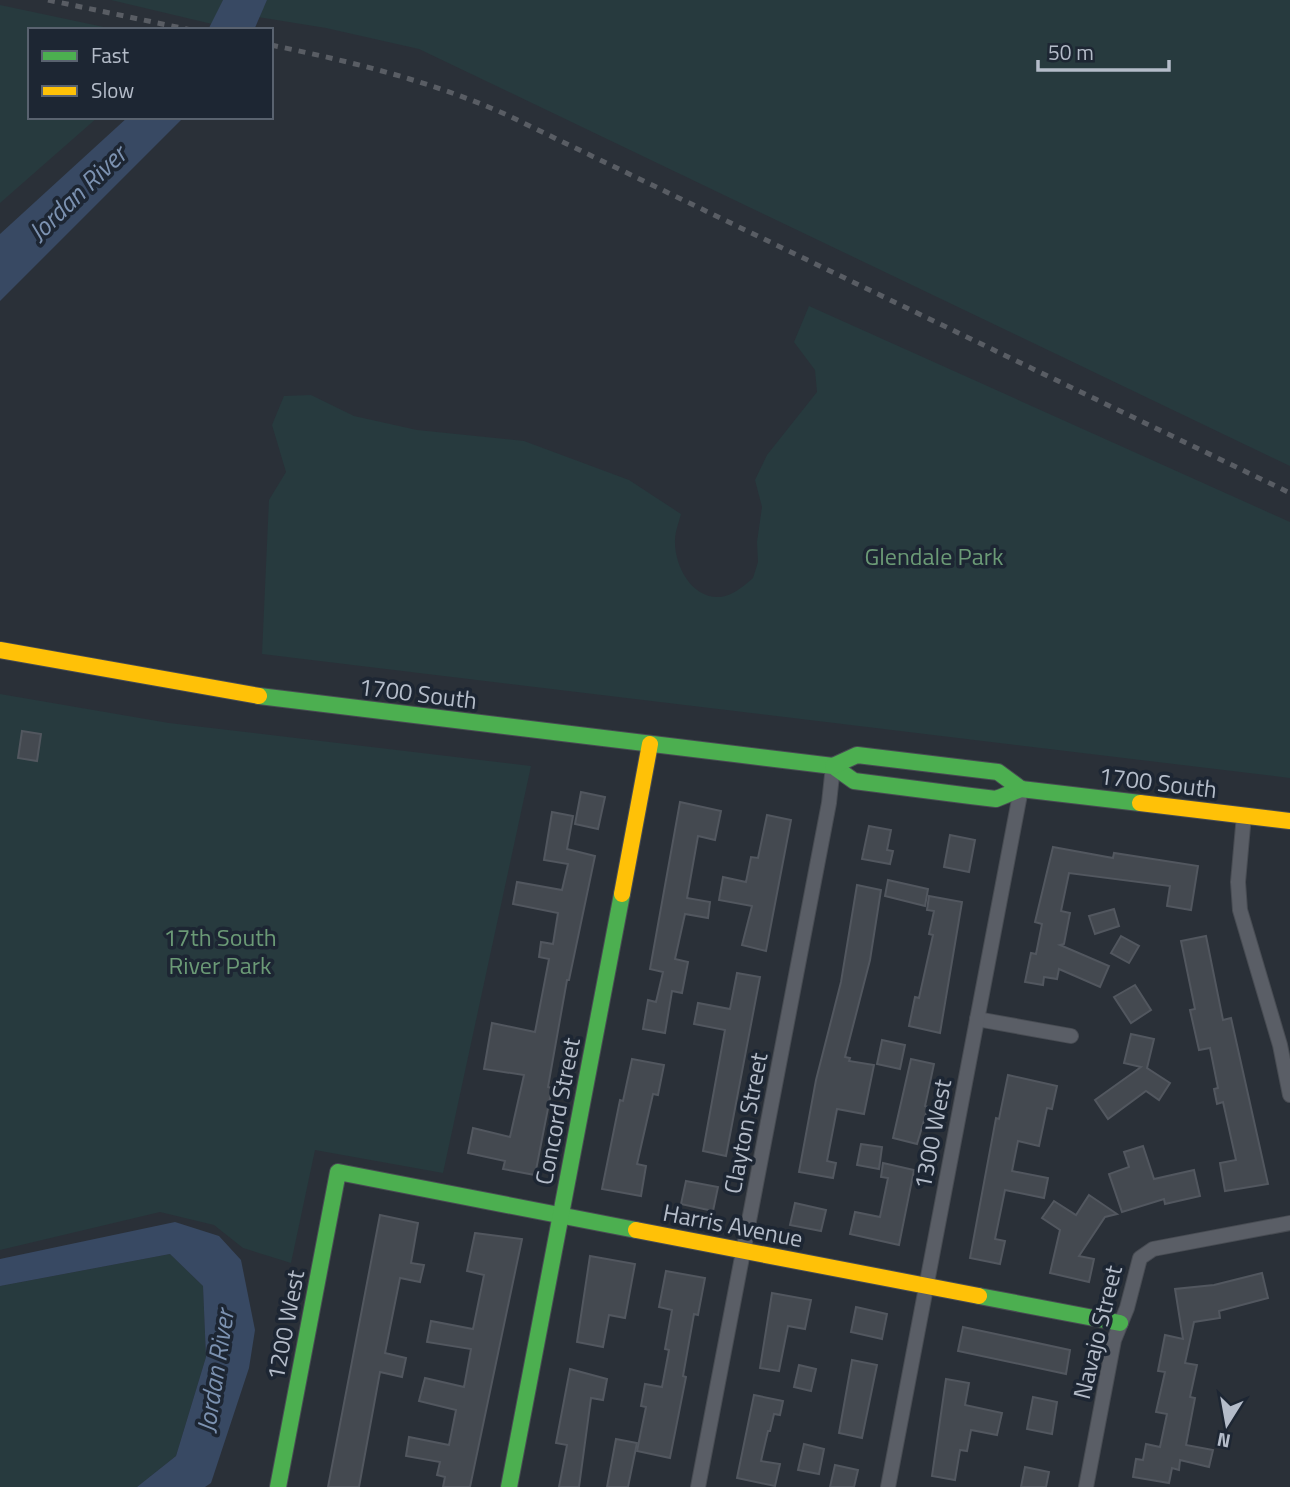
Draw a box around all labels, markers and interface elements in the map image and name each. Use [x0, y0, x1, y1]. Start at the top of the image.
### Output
legend [28, 28, 273, 119]
scale bar [1038, 28, 1169, 72]
text: 50 m [1048, 36, 1094, 68]
text: Fast [91, 39, 130, 71]
text: Slow [91, 74, 134, 106]
water label: Jordan River [19, 134, 137, 250]
park label: Glendale Park [865, 538, 1004, 574]
street label: 1700 South [357, 668, 479, 718]
street label: 1700 South [1097, 757, 1219, 807]
park label: 17th South River Park [163, 919, 277, 983]
street label: Concord Street [525, 1034, 589, 1188]
street label: Clayton Street [714, 1049, 776, 1197]
street label: 1300 West [904, 1075, 960, 1192]
street label: Harris Avenue [660, 1194, 806, 1256]
street label: Navajo Street [1063, 1261, 1131, 1403]
street label: 1200 West [257, 1266, 313, 1383]
water label: Jordan River [186, 1304, 244, 1435]
north arrow [1192, 1389, 1262, 1459]
text: N [1214, 1426, 1233, 1457]

